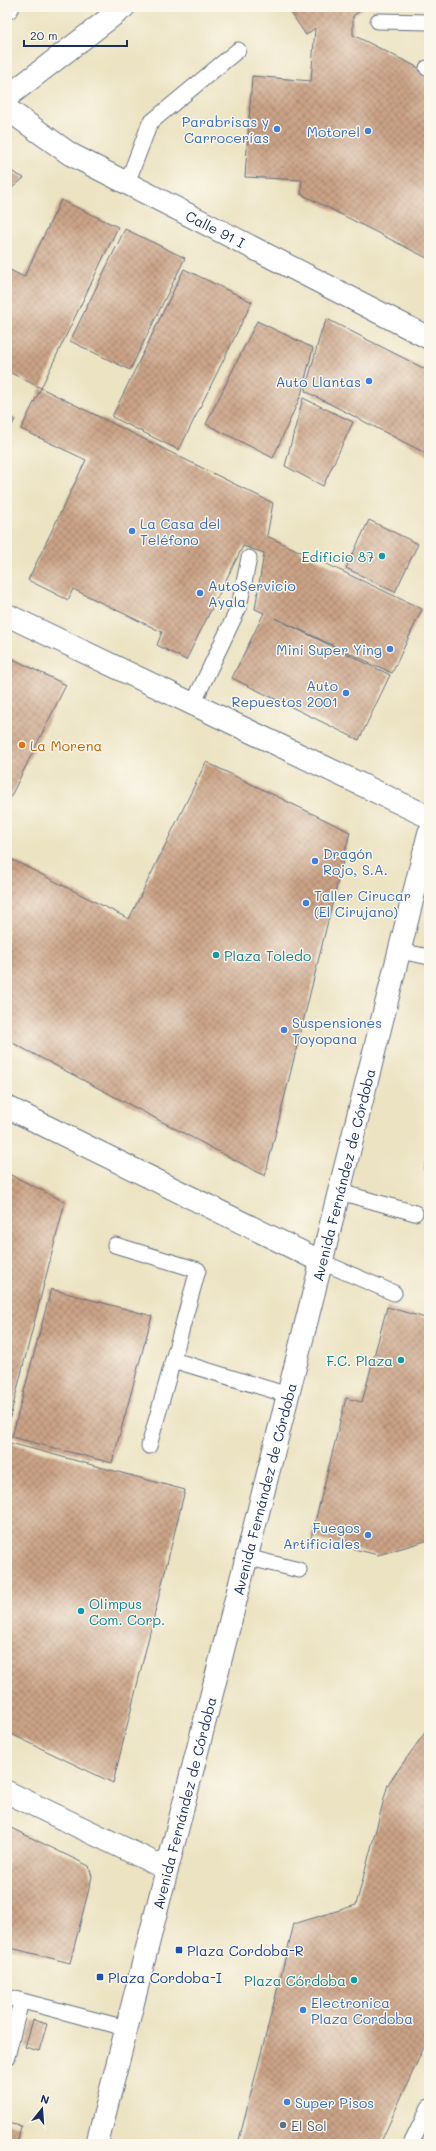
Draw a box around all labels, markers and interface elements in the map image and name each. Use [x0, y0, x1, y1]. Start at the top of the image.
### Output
scale bar [24, 22, 127, 48]
text: 20 m [30, 27, 58, 43]
place label: Parabrisas y Carrocerías [182, 112, 269, 147]
place label: Motorel [307, 122, 360, 141]
marker: Parabrisas y Carrocerías [272, 124, 282, 134]
marker: Motorel [363, 126, 373, 136]
street label: Calle 91 I [183, 206, 248, 252]
place label: Auto Llantas [276, 372, 361, 391]
marker: Auto Llantas [364, 376, 374, 386]
place label: La Casa del Teléfono [140, 514, 220, 549]
marker: La Casa del Teléfono [127, 526, 137, 536]
place label: Edificio 87 [302, 547, 374, 566]
marker: Edificio 87 [377, 551, 387, 561]
place label: AutoServicio Ayala [208, 576, 296, 611]
marker: AutoServicio Ayala [195, 588, 205, 598]
place label: Mini Super Ying [276, 640, 382, 659]
marker: Mini Super Ying [385, 644, 395, 654]
place label: Auto Repuestos 2001 [232, 676, 338, 711]
marker: Auto Repuestos 2001 [341, 688, 351, 698]
place label: La Morena [30, 736, 102, 755]
marker: La Morena [17, 740, 27, 750]
place label: Dragón Rojo, S.A. [323, 844, 388, 879]
marker: Dragón Rojo, S.A. [310, 856, 320, 866]
place label: Taller Cirucar (El Cirujano) [314, 886, 411, 921]
marker: Taller Cirucar (El Cirujano) [301, 898, 311, 908]
place label: Plaza Toledo [224, 946, 311, 965]
marker: Plaza Toledo [211, 950, 221, 960]
place label: Suspensiones Toyopana [292, 1013, 382, 1048]
marker: Suspensiones Toyopana [279, 1025, 289, 1035]
street label: Avenida Fernández de Córdoba [307, 1067, 379, 1283]
place label: F.C. Plaza [327, 1351, 393, 1370]
marker: F.C. Plaza [396, 1355, 406, 1365]
street label: Avenida Fernández de Córdoba [228, 1381, 300, 1597]
place label: Fuegos Artificiales [283, 1518, 360, 1553]
marker: Fuegos Artificiales [363, 1530, 373, 1540]
place label: Olimpus Com. Corp. [89, 1594, 165, 1629]
marker: Olimpus Com. Corp. [76, 1606, 86, 1616]
street label: Avenida Fernández de Córdoba [148, 1695, 220, 1911]
place label: Plaza Cordoba-R [187, 1941, 304, 1960]
marker: Plaza Cordoba-R [174, 1945, 184, 1955]
place label: Plaza Cordoba-I [108, 1968, 222, 1987]
place label: Plaza Córdoba [244, 1971, 346, 1990]
marker: Plaza Cordoba-I [95, 1972, 105, 1982]
marker: Plaza Córdoba [349, 1975, 359, 1985]
place label: Electronica Plaza Cordoba [311, 1993, 413, 2028]
marker: Electronica Plaza Cordoba [298, 2005, 308, 2015]
north arrow [22, 2089, 62, 2129]
text: N [39, 2091, 51, 2107]
place label: Super Pisos [295, 2093, 374, 2112]
marker: Super Pisos [282, 2097, 292, 2107]
place label: El Sol [291, 2116, 327, 2135]
marker: El Sol [278, 2120, 288, 2130]

